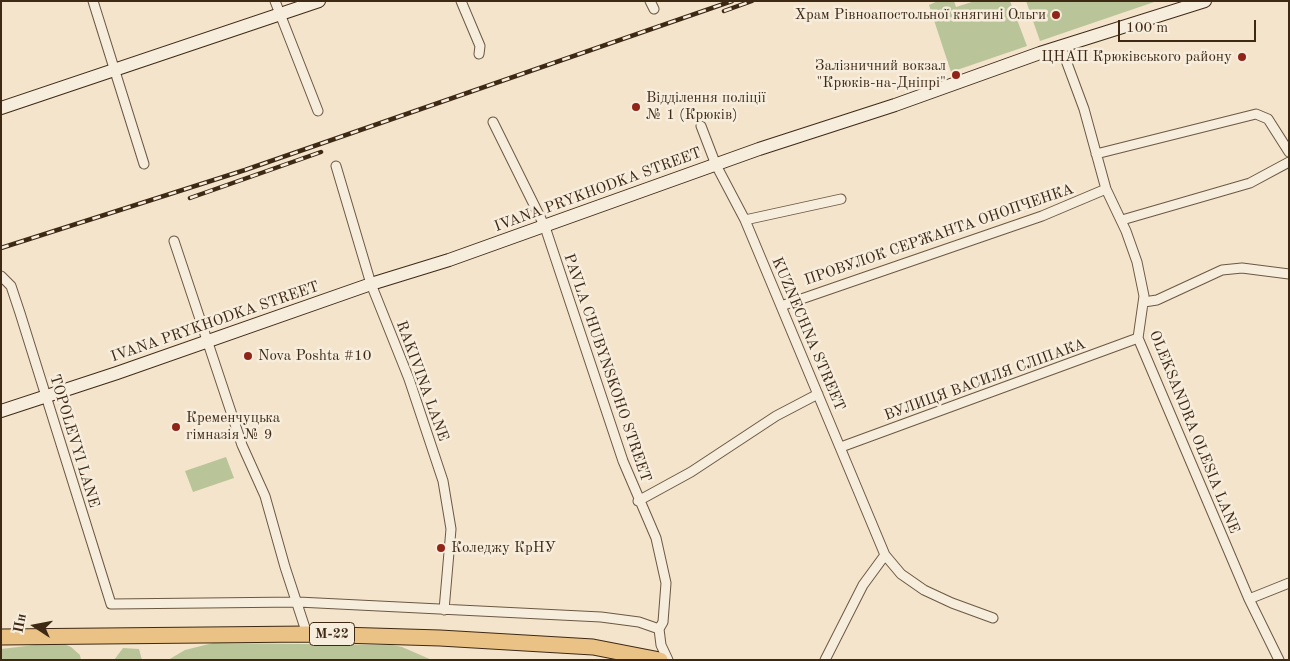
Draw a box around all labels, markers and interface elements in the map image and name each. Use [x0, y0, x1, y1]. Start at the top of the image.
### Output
place label: Храм Рівноапостольної княгині Ольги [795, 6, 1046, 24]
marker: Храм Рівноапостольної княгині Ольги [1050, 9, 1062, 21]
scale bar [1120, 10, 1258, 42]
text: 100 m [1126, 21, 1168, 36]
place label: ЦНАП Крюківського району [1041, 48, 1232, 66]
marker: ЦНАП Крюківського району [1236, 51, 1248, 63]
place label: Залізничний вокзал "Крюкiв-на-Днiпрi" [815, 57, 946, 92]
marker: Залізничний вокзал "Крюкiв-на-Днiпрi" [950, 69, 962, 81]
place label: Відділення поліції № 1 (Крюків) [646, 89, 766, 124]
marker: Відділення поліції № 1 (Крюків) [630, 101, 642, 113]
street label: IVANA PRYKHODKA STREET [492, 144, 704, 236]
street label: ПРОВУЛОК СЕРЖАНТА ОНОПЧЕНКА [802, 180, 1076, 290]
street label: PAVLA CHUBYNSKOHO STREET [559, 251, 655, 485]
street label: KUZNECHNA STREET [767, 254, 849, 414]
street label: IVANA PRYKHODKA STREET [108, 278, 322, 366]
street label: RAKIVINA LANE [392, 318, 452, 444]
street label: OLEKSANDRA OLESIA LANE [1145, 328, 1243, 536]
street label: ВУЛИЦЯ ВАСИЛЯ СЛІПАКА [882, 335, 1088, 425]
place label: Nova Poshta #10 [258, 347, 371, 365]
marker: Nova Poshta #10 [242, 350, 254, 362]
street label: TOPOLEVYI LANE [45, 372, 103, 510]
place label: Кременчуцька гімназія № 9 [186, 409, 280, 444]
marker: Кременчуцька гімназія № 9 [170, 421, 182, 433]
place label: Коледжу КрНУ [451, 539, 556, 557]
marker: Коледжу КрНУ [435, 542, 447, 554]
north arrow [10, 601, 60, 651]
text: Пн [12, 612, 29, 634]
road number: М-22 [310, 622, 354, 646]

